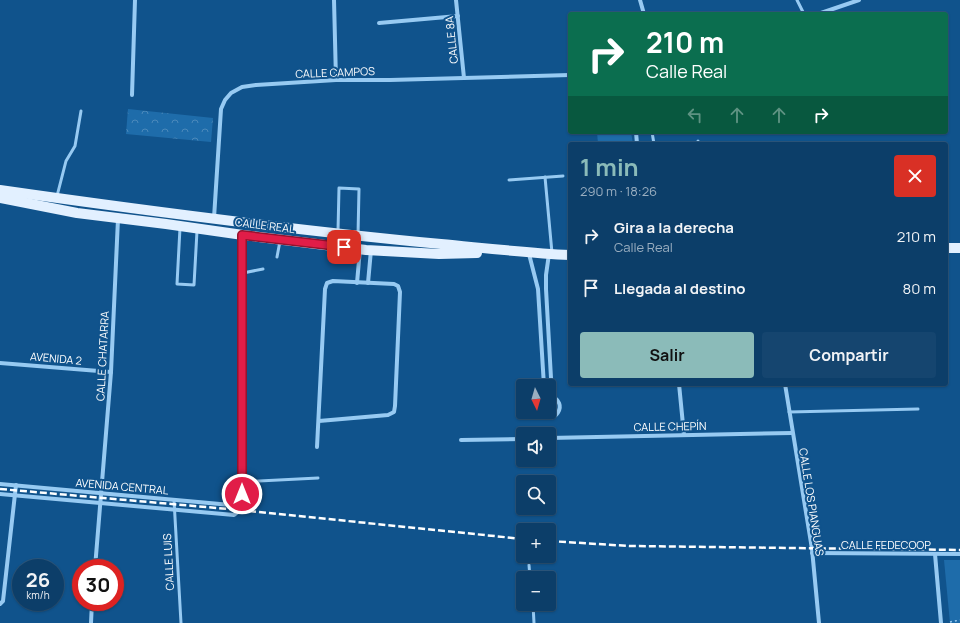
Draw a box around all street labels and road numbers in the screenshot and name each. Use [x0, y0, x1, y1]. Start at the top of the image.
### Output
street label: CALLE 8A [441, 15, 461, 64]
street label: CALLE CAMPOS [295, 63, 375, 81]
street label: CALLE REAL [234, 214, 296, 236]
street label: CALLE CHATARRA [92, 311, 112, 401]
street label: AVENIDA 2 [30, 348, 82, 368]
street label: CALLE CHEPÍN [634, 418, 706, 434]
street label: CALLE LOS PIANGUAS [796, 447, 828, 557]
street label: AVENIDA CENTRAL [75, 474, 170, 498]
street label: CALLE LUIS [159, 533, 177, 591]
street label: CALLE FEDECOOP [841, 537, 931, 552]

